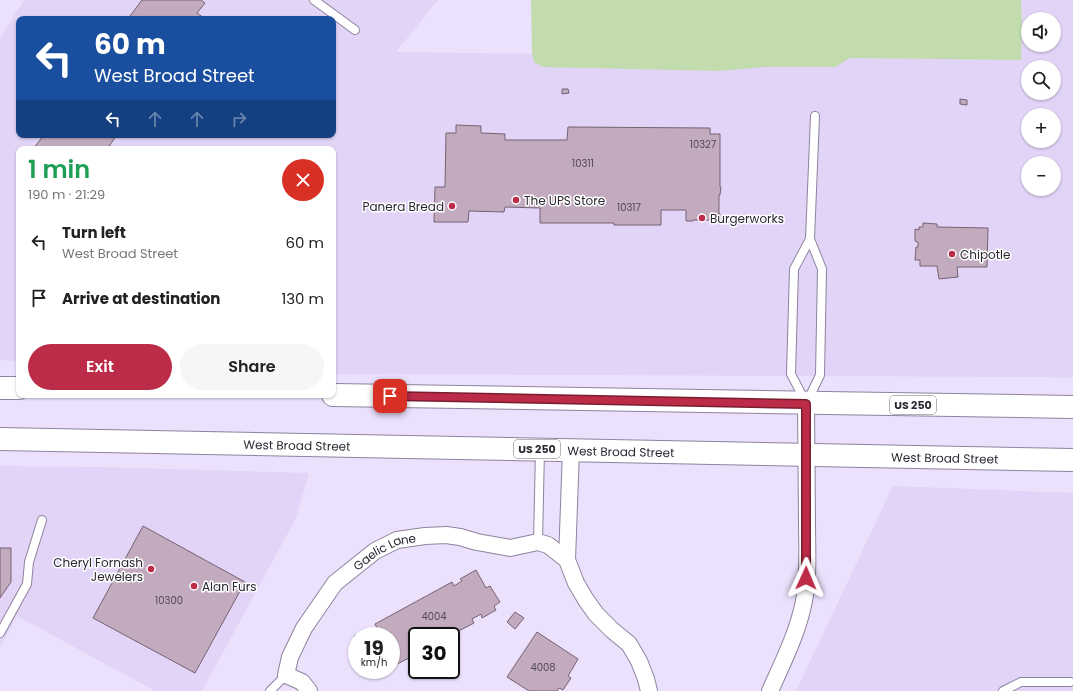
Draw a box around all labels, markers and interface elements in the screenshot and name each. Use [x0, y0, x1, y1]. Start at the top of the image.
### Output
map controls [1021, 12, 1061, 196]
button: sound [1021, 12, 1061, 52]
text: 60 m [94, 25, 166, 64]
icon: left [28, 32, 80, 84]
button: search [1021, 60, 1061, 100]
text: West Broad Street [94, 63, 255, 88]
icon: left [102, 108, 124, 130]
icon: ahead [144, 108, 166, 130]
icon: ahead [186, 108, 208, 130]
icon: right [228, 108, 250, 130]
button: + [1021, 108, 1061, 148]
house number: 10327 [690, 137, 717, 152]
text: 1 min [28, 153, 90, 186]
house number: 10311 [572, 156, 594, 171]
button: − [1021, 156, 1061, 196]
button: close [282, 159, 324, 201]
text: 190 m · 21:29 [28, 185, 105, 204]
place label: The UPS Store [524, 192, 605, 209]
marker: The UPS Store [511, 195, 521, 205]
place label: Panera Bread [363, 198, 444, 215]
house number: 10317 [617, 200, 642, 215]
marker: Panera Bread [447, 201, 457, 211]
place label: Burgerworks [710, 210, 784, 227]
marker: Burgerworks [697, 213, 707, 223]
text: Turn left [62, 222, 126, 243]
icon: left [28, 231, 50, 253]
text: 60 m [286, 232, 324, 253]
text: West Broad Street [62, 244, 178, 263]
place label: Chipotle [960, 246, 1010, 263]
marker: Chipotle [947, 249, 957, 259]
icon: arrive [28, 287, 50, 309]
text: Arrive at destination [62, 288, 220, 309]
text: 130 m [281, 288, 324, 309]
button: Exit [28, 344, 172, 390]
button: Share [180, 344, 324, 390]
pin [373, 379, 407, 413]
icon: arrive [379, 385, 401, 407]
road number: US 250 [890, 396, 936, 414]
street label: West Broad Street [243, 435, 351, 454]
road number: US 250 [514, 440, 560, 458]
street label: West Broad Street [567, 442, 675, 461]
street label: West Broad Street [891, 448, 999, 467]
street label: Gaelic Lane [349, 529, 417, 574]
place label: Cheryl Fornash Jewelers [53, 554, 143, 585]
position arrow [785, 557, 827, 599]
marker: Cheryl Fornash Jewelers [146, 564, 156, 574]
place label: Alan Furs [202, 578, 257, 595]
marker: Alan Furs [189, 581, 199, 591]
house number: 10300 [155, 593, 183, 608]
house number: 4004 [421, 609, 447, 624]
speed limit sign: 30 [408, 627, 460, 679]
text: 19 [364, 634, 384, 662]
text: km/h [361, 655, 387, 670]
house number: 4008 [530, 660, 556, 675]

